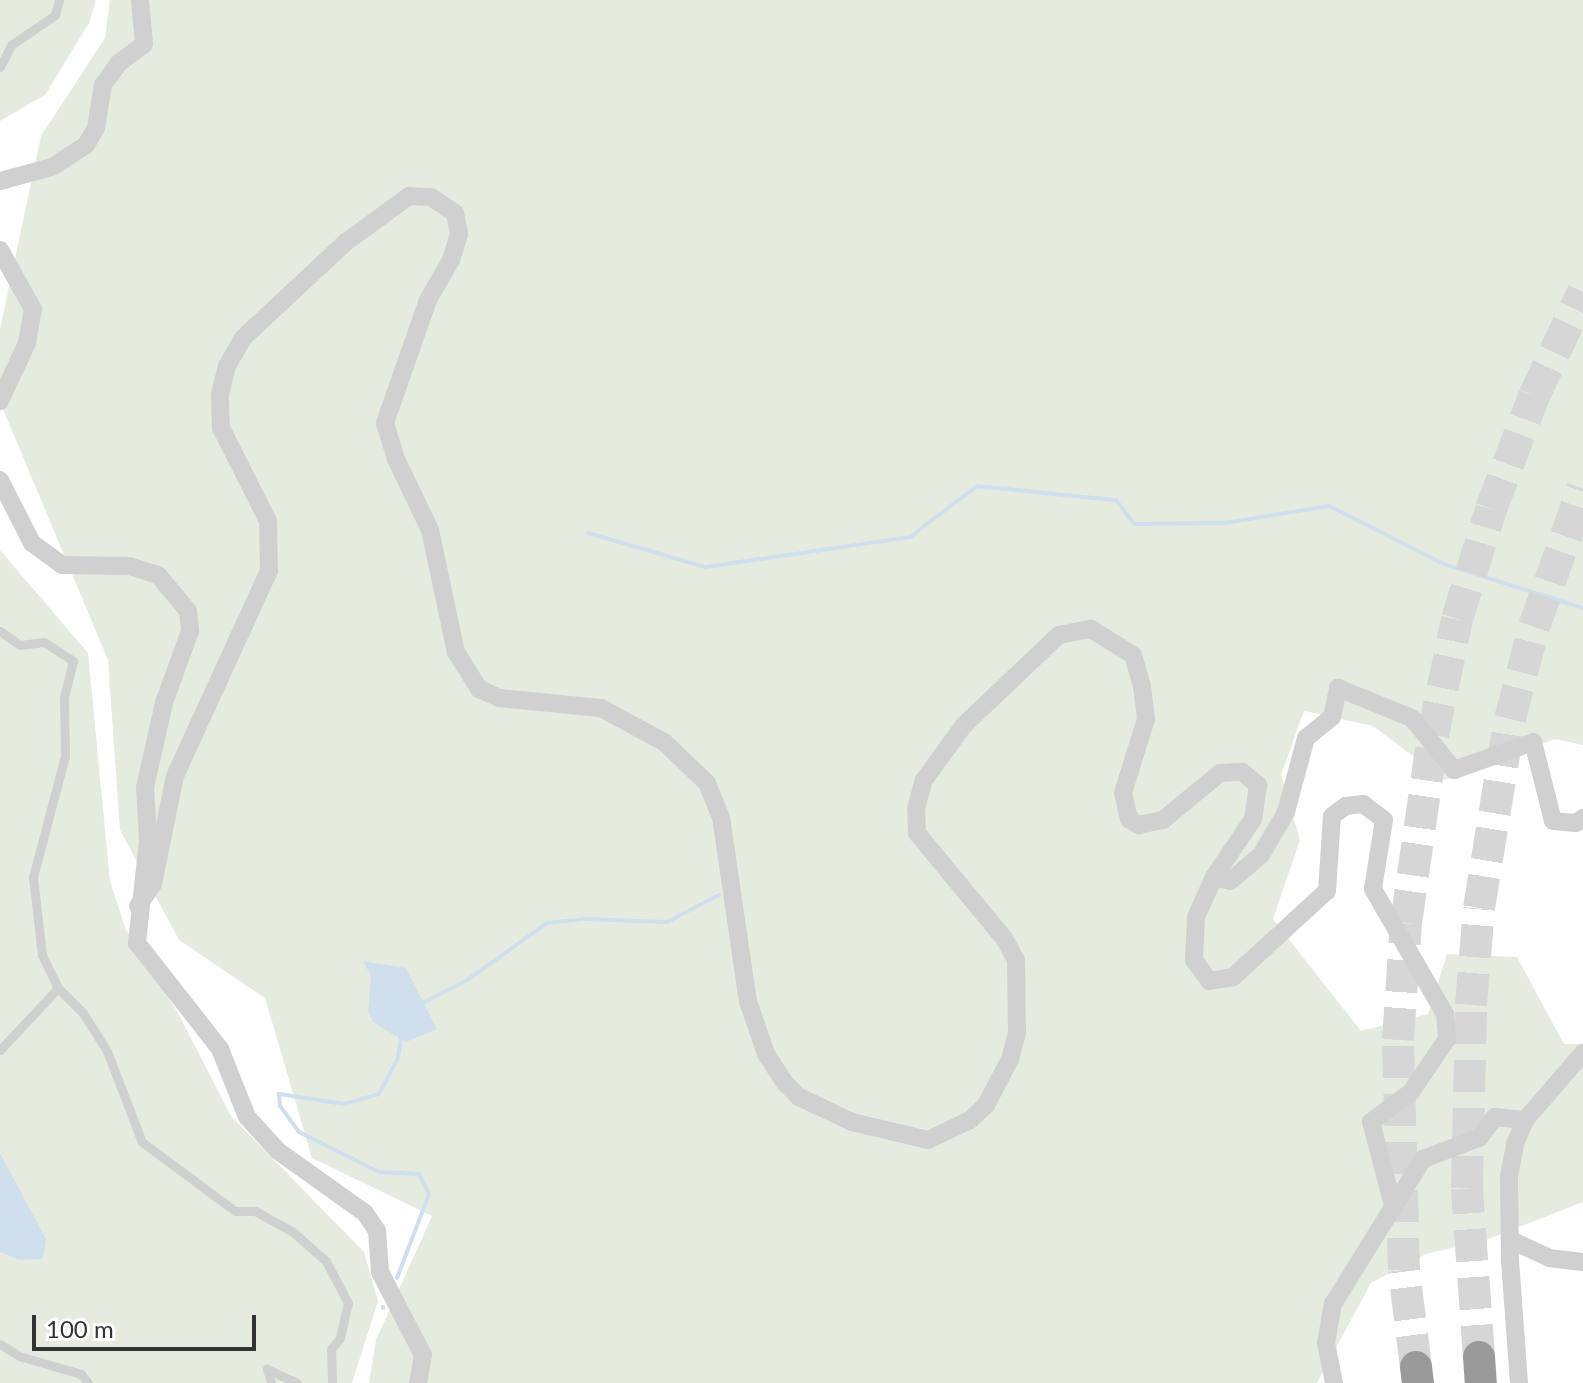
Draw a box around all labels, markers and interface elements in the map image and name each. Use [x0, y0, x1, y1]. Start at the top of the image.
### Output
scale bar [36, 1299, 260, 1349]
text: 100 m [46, 1314, 114, 1343]

